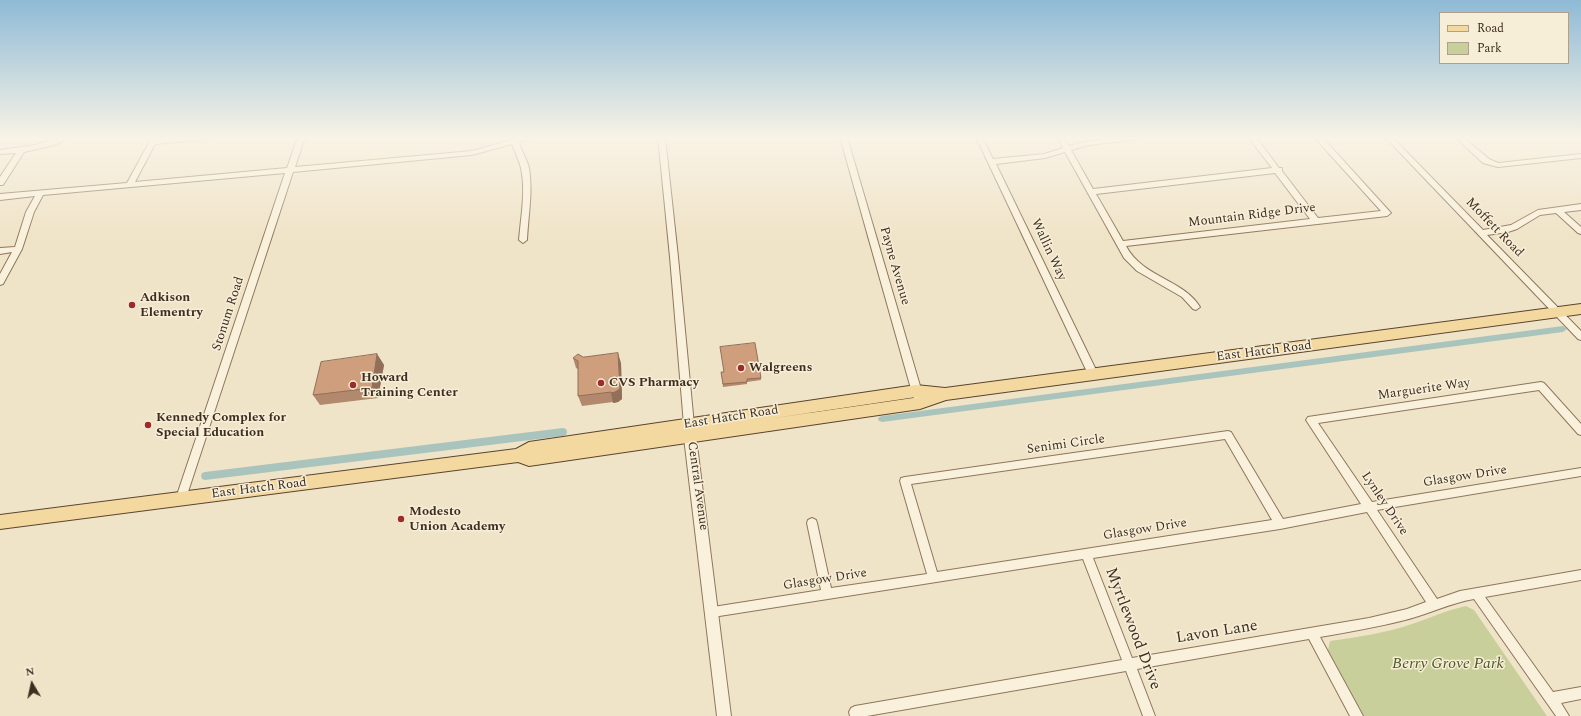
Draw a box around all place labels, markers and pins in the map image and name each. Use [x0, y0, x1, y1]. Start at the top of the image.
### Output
place label: Adkison Elementry [140, 290, 203, 321]
marker: Adkison Elementry [127, 300, 137, 310]
place label: Walgreens [749, 360, 812, 376]
marker: Walgreens [736, 363, 746, 373]
place label: Howard Training Center [361, 370, 458, 401]
place label: CVS Pharmacy [609, 375, 699, 391]
marker: CVS Pharmacy [596, 378, 606, 388]
marker: Howard Training Center [348, 380, 358, 390]
place label: Kennedy Complex for Special Education [156, 410, 286, 441]
marker: Kennedy Complex for Special Education [143, 420, 153, 430]
place label: Modesto Union Academy [409, 504, 505, 535]
marker: Modesto Union Academy [396, 514, 406, 524]

